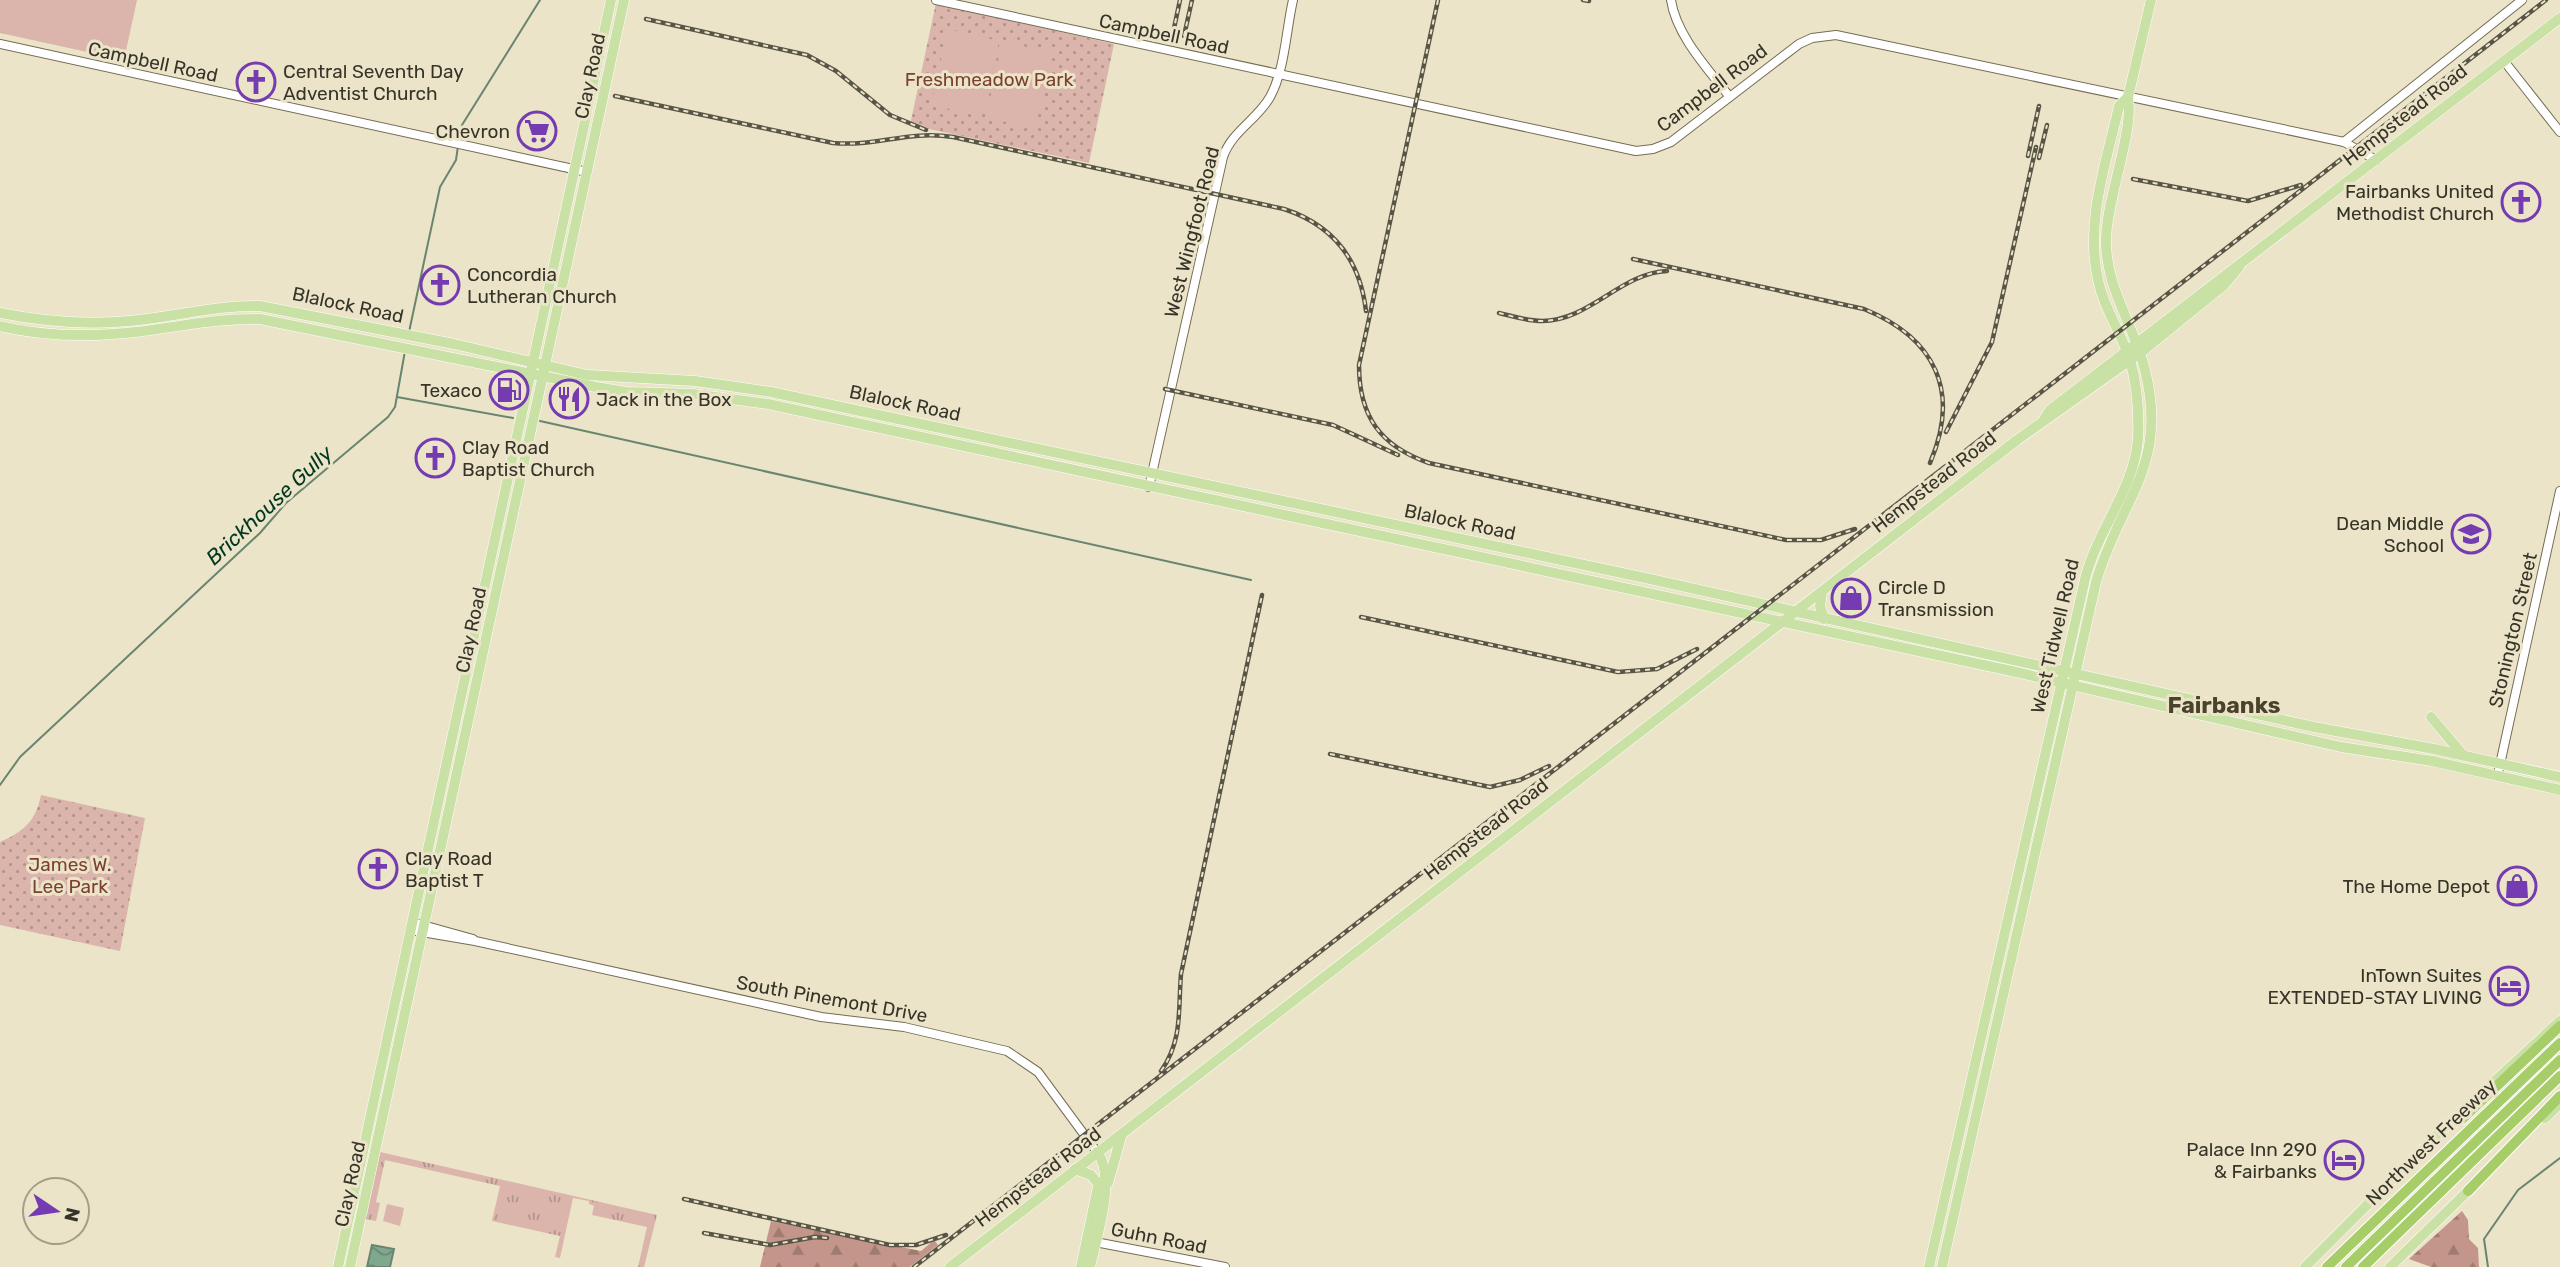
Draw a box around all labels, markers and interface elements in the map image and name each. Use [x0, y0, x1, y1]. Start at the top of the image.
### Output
street label: Campbell Road [1097, 9, 1231, 59]
street label: Clay Road [570, 31, 610, 121]
street label: Campbell Road [86, 37, 220, 87]
street label: Campbell Road [1652, 39, 1772, 137]
street label: Hempstead Road [2338, 59, 2472, 171]
place label: Central Seventh Day Adventist Church [283, 60, 464, 105]
church icon: Central Seventh Day Adventist Church [235, 61, 277, 103]
park label: Freshmeadow Park [905, 68, 1074, 91]
supermarket icon: Chevron [516, 110, 558, 152]
place label: Chevron [435, 120, 510, 143]
street label: West Wingfoot Road [1160, 144, 1224, 320]
place label: Fairbanks United Methodist Church [2336, 180, 2494, 225]
church icon: Fairbanks United Methodist Church [2500, 181, 2542, 223]
place label: Concordia Lutheran Church [467, 263, 617, 308]
church icon: Concordia Lutheran Church [419, 264, 461, 306]
street label: Blalock Road [290, 282, 406, 328]
fuel station icon: Texaco [488, 369, 530, 411]
restaurant icon: Jack in the Box [548, 378, 590, 420]
place label: Texaco [420, 379, 482, 402]
street label: Blalock Road [847, 380, 963, 426]
place label: Jack in the Box [596, 388, 731, 411]
street label: Hempstead Road [1867, 426, 2001, 538]
place label: Clay Road Baptist Church [462, 436, 595, 481]
church icon: Clay Road Baptist Church [414, 437, 456, 479]
water label: Brickhouse Gully [201, 439, 338, 570]
street label: Blalock Road [1402, 499, 1518, 545]
place label: Dean Middle School [2336, 512, 2444, 557]
school or university icon: Dean Middle School [2450, 513, 2492, 555]
street label: Stonington Street [2484, 550, 2542, 710]
street label: West Tidwell Road [2026, 556, 2084, 716]
place label: Circle D Transmission [1878, 576, 1994, 621]
shop icon: Circle D Transmission [1830, 577, 1872, 619]
street label: Clay Road [451, 585, 491, 675]
district label: Fairbanks [2167, 691, 2281, 719]
street label: Hempstead Road [1419, 773, 1553, 885]
place label: Clay Road Baptist T [405, 847, 492, 892]
church icon: Clay Road Baptist T [357, 848, 399, 890]
park label: James W. Lee Park [28, 853, 112, 898]
shop icon: The Home Depot [2496, 865, 2538, 907]
place label: The Home Depot [2343, 875, 2491, 898]
place label: InTown Suites EXTENDED-STAY LIVING [2267, 964, 2482, 1009]
hotel icon: InTown Suites EXTENDED-STAY LIVING [2488, 965, 2530, 1007]
street label: South Pinemont Drive [735, 971, 929, 1027]
street label: Northwest Freeway [2361, 1074, 2501, 1210]
street label: Hempstead Road [971, 1122, 1105, 1232]
place label: Palace Inn 290 & Fairbanks [2186, 1138, 2317, 1183]
street label: Clay Road [330, 1139, 370, 1229]
hotel icon: Palace Inn 290 & Fairbanks [2323, 1139, 2365, 1181]
north arrow [21, 1176, 91, 1246]
text: N [59, 1205, 85, 1224]
street label: Guhn Road [1109, 1217, 1209, 1259]

